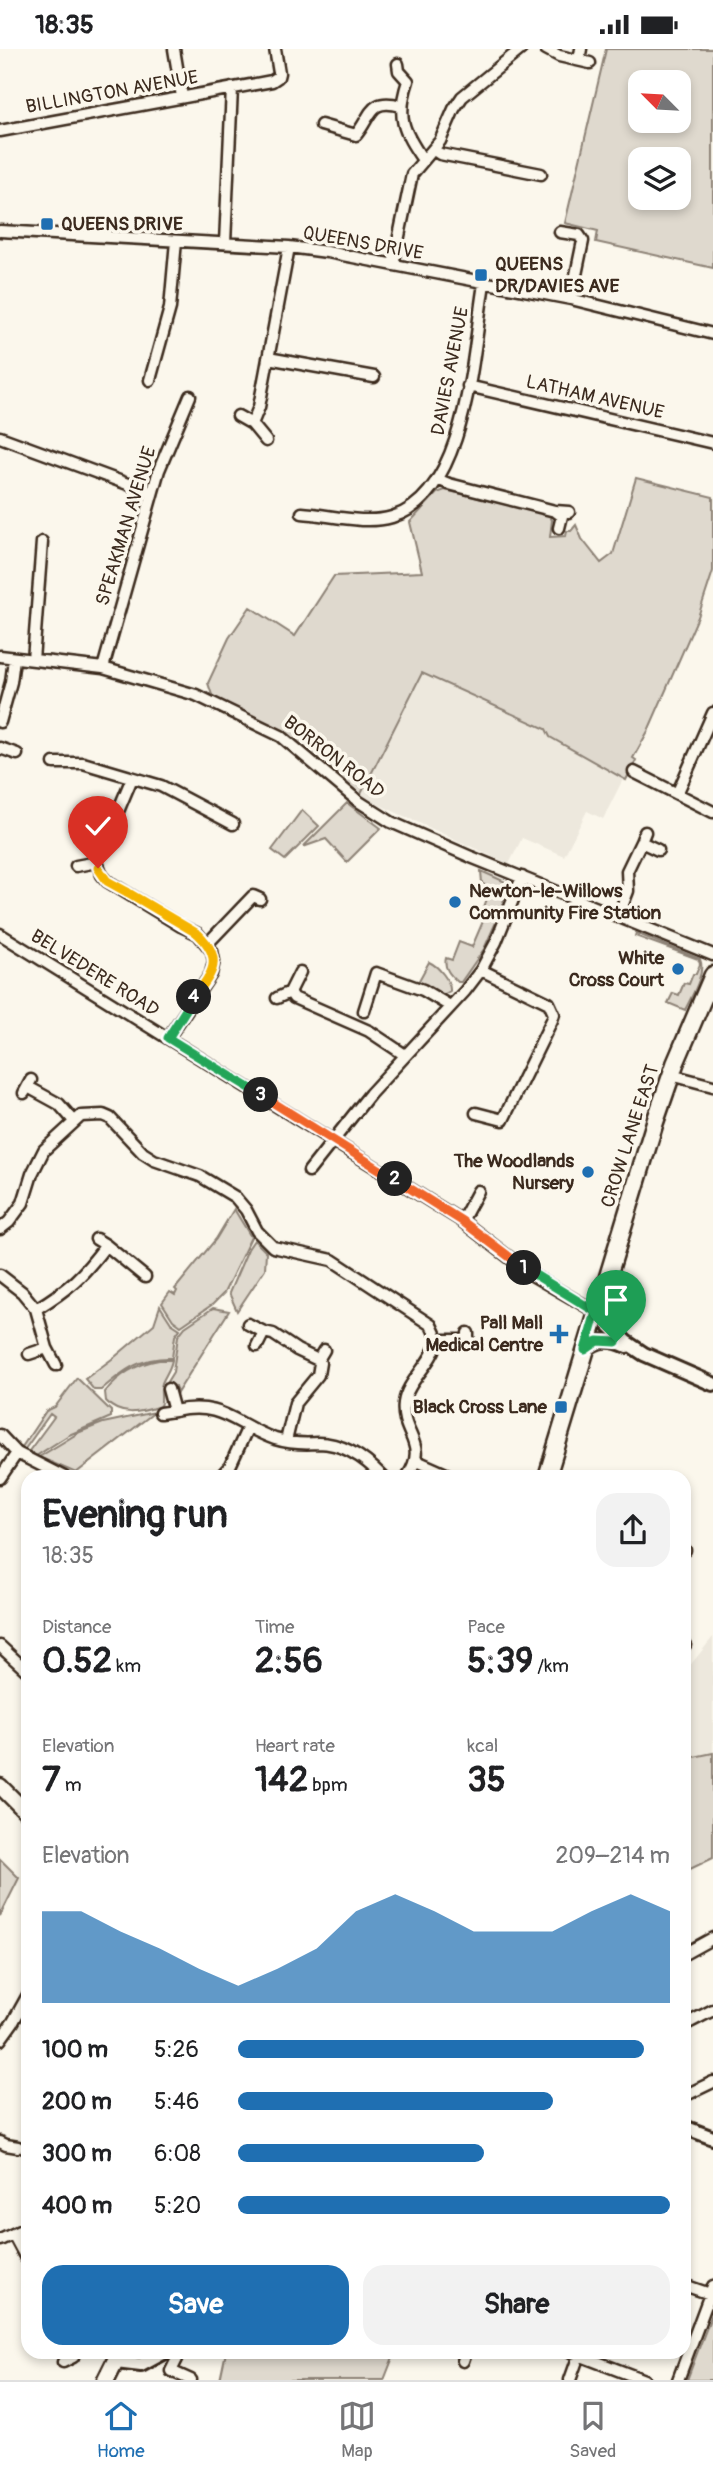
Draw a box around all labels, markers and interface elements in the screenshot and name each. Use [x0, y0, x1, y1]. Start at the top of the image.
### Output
text: 18:35 [35, 9, 94, 41]
street label: BILLINGTON AVENUE [24, 65, 200, 119]
north arrow [628, 70, 691, 133]
map controls [628, 70, 691, 210]
button: layers [628, 147, 691, 210]
place label: QUEENS DRIVE [61, 212, 183, 236]
marker: QUEENS DRIVE [39, 216, 55, 232]
street label: QUEENS DRIVE [301, 221, 425, 265]
place label: QUEENS DR/DAVIES AVE [495, 252, 620, 298]
marker: QUEENS DR/DAVIES AVE [473, 267, 489, 283]
street label: DAVIES AVENUE [426, 305, 474, 437]
street label: LATHAM AVENUE [524, 369, 667, 425]
street label: SPEAKMAN AVENUE [90, 443, 162, 608]
street label: BORRON ROAD [279, 710, 389, 804]
pin [68, 796, 128, 868]
icon: check [79, 807, 117, 845]
place label: Newton-le-Willows Community Fire Station [469, 879, 661, 925]
marker: Newton-le-Willows Community Fire Station [447, 894, 463, 910]
street label: BELVEDERE ROAD [26, 924, 164, 1022]
place label: White Cross Court [569, 946, 665, 992]
marker: White Cross Court [670, 961, 686, 977]
pin: 4 [176, 979, 212, 1014]
text: 4 [188, 984, 199, 1008]
street label: CROW LANE EAST [596, 1061, 664, 1211]
pin: 3 [244, 1077, 278, 1113]
text: 3 [255, 1082, 266, 1106]
place label: The Woodlands Nursery [453, 1149, 575, 1195]
pin: 2 [378, 1161, 412, 1197]
marker: The Woodlands Nursery [580, 1164, 596, 1180]
text: 2 [389, 1166, 400, 1190]
pin: 1 [506, 1251, 542, 1285]
text: 1 [520, 1255, 527, 1279]
pin [586, 1270, 646, 1342]
icon: arrive [597, 1281, 635, 1319]
place label: Pall Mall Medical Centre [425, 1311, 544, 1357]
marker: Pall Mall Medical Centre [549, 1324, 569, 1344]
place label: Black Cross Lane [413, 1395, 548, 1419]
marker: Black Cross Lane [553, 1399, 569, 1415]
text: Evening run [42, 1491, 228, 1539]
button: share [596, 1493, 670, 1567]
text: 18:35 [42, 1541, 94, 1570]
text: Distance [42, 1615, 111, 1639]
text: Time [255, 1615, 294, 1639]
text: Pace [467, 1615, 505, 1639]
text: 0.52 [42, 1639, 112, 1683]
text: 2:56 [255, 1639, 323, 1683]
text: 5:39 [467, 1639, 533, 1683]
text: km [112, 1654, 141, 1678]
text: /km [533, 1654, 569, 1678]
text: Elevation [42, 1734, 114, 1758]
text: Heart rate [255, 1734, 335, 1758]
text: kcal [467, 1734, 498, 1758]
text: 7 [42, 1758, 61, 1802]
text: 142 [255, 1758, 308, 1802]
text: 35 [467, 1758, 506, 1802]
text: m [61, 1773, 82, 1797]
text: bpm [308, 1773, 348, 1797]
text: Elevation [42, 1841, 130, 1870]
text: 209–214 m [555, 1841, 670, 1870]
text: 100 m [42, 2035, 108, 2064]
text: 5:26 [154, 2035, 199, 2064]
text: 200 m [42, 2087, 112, 2116]
text: 5:46 [154, 2087, 199, 2116]
text: 300 m [42, 2139, 112, 2168]
text: 6:08 [154, 2139, 201, 2168]
text: 400 m [42, 2191, 112, 2220]
text: 5:20 [154, 2191, 201, 2220]
button: Save [42, 2265, 349, 2345]
button: Share [363, 2265, 670, 2345]
tab: Home [97, 2397, 145, 2463]
tab: Map [338, 2397, 376, 2463]
tab: Saved [569, 2397, 616, 2463]

